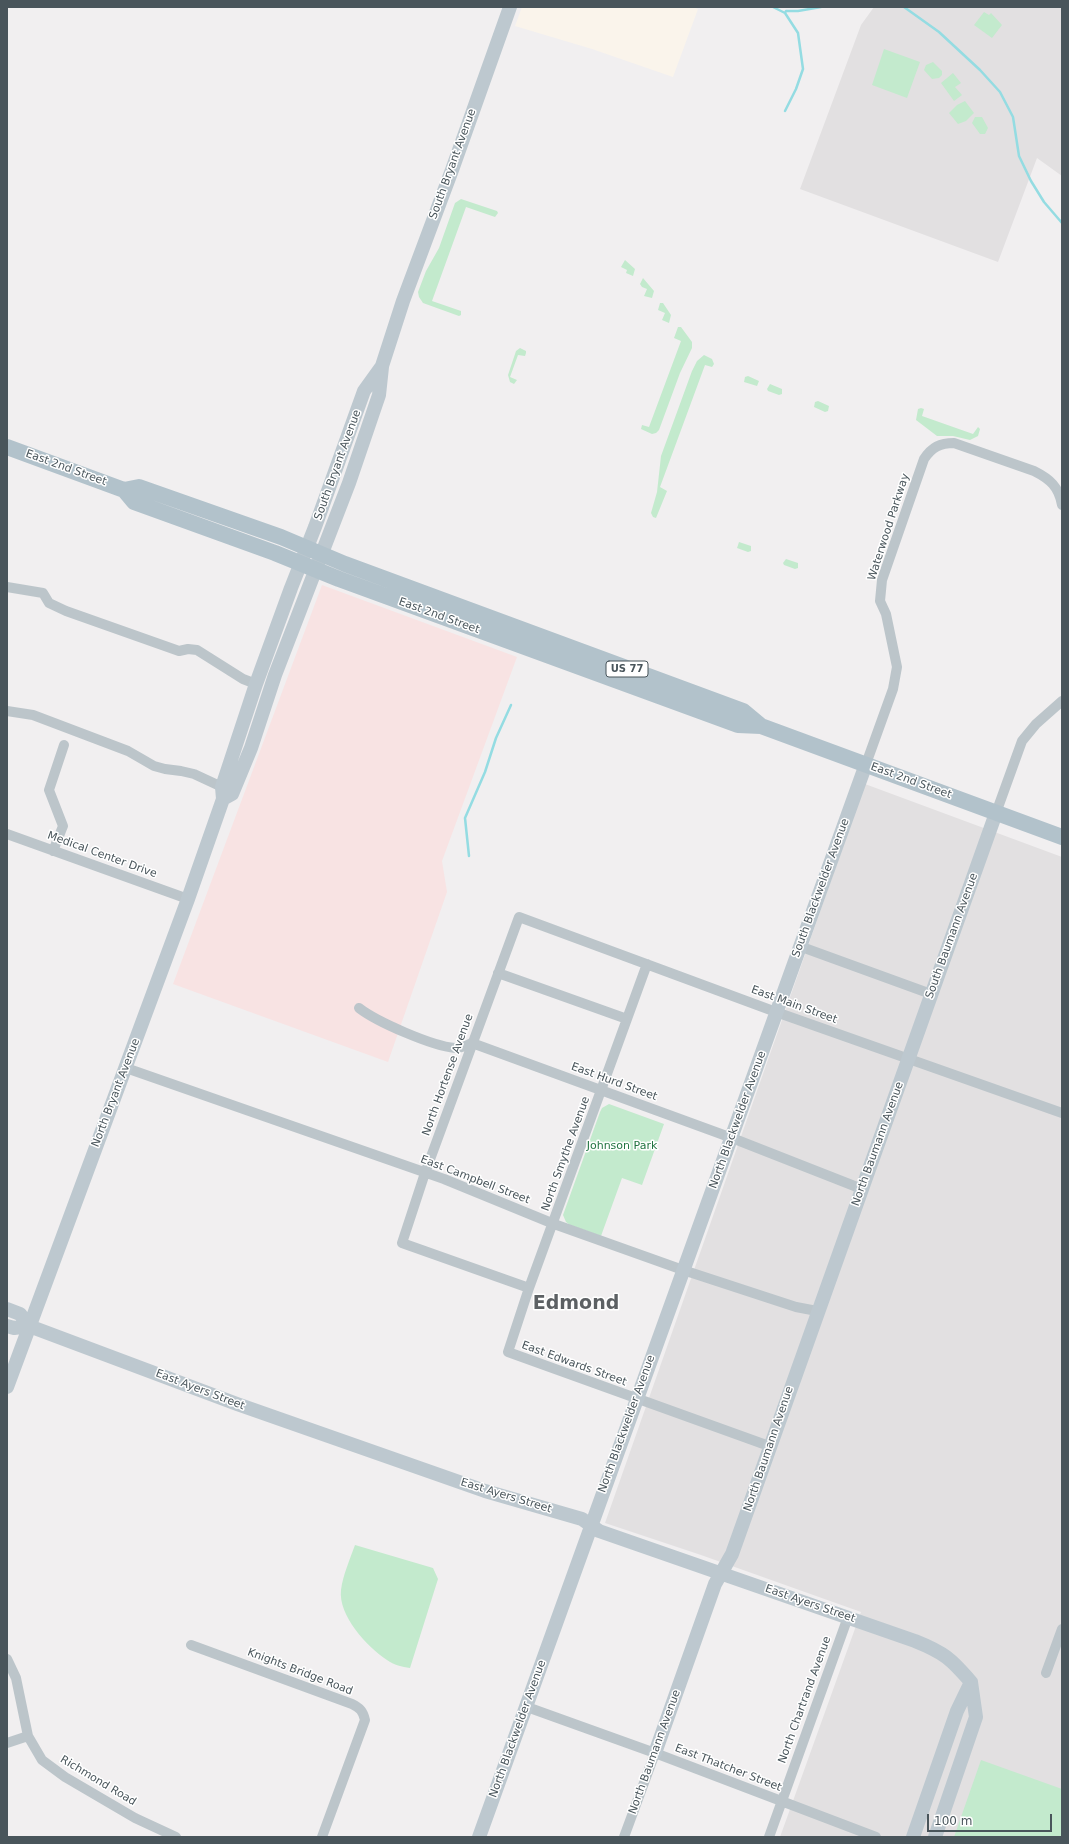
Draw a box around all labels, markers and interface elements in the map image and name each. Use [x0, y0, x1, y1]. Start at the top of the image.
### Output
street label: South Bryant Avenue [427, 107, 479, 221]
street label: South Bryant Avenue [312, 408, 364, 522]
street label: East 2nd Street [24, 447, 108, 489]
street label: Waterwood Parkway [865, 472, 913, 582]
street label: East 2nd Street [397, 595, 481, 637]
road number: US 77 [606, 661, 648, 677]
street label: East 2nd Street [869, 760, 953, 802]
street label: South Blackwelder Avenue [790, 817, 852, 959]
street label: Medical Center Drive [45, 829, 159, 881]
street label: South Baumann Avenue [923, 871, 981, 1001]
street label: East Main Street [749, 983, 839, 1027]
street label: North Hortense Avenue [420, 1012, 476, 1138]
street label: North Bryant Avenue [89, 1037, 143, 1149]
street label: North Blackwelder Avenue [707, 1049, 769, 1191]
street label: East Hurd Street [569, 1060, 659, 1104]
street label: North Baumann Avenue [849, 1080, 907, 1208]
street label: North Smythe Avenue [539, 1095, 593, 1213]
park label: Johnson Park [587, 1139, 657, 1153]
street label: East Campbell Street [418, 1153, 532, 1207]
district label: Edmond [533, 1293, 619, 1315]
street label: East Edwards Street [520, 1339, 628, 1389]
street label: North Blackwelder Avenue [596, 1353, 658, 1495]
street label: East Ayers Street [154, 1367, 246, 1413]
street label: North Baumann Avenue [741, 1385, 797, 1513]
street label: East Ayers Street [459, 1476, 553, 1516]
street label: East Ayers Street [763, 1582, 857, 1626]
street label: North Chartrand Avenue [776, 1635, 834, 1765]
street label: Knights Bridge Road [245, 1646, 355, 1698]
street label: North Blackwelder Avenue [487, 1658, 549, 1800]
street label: North Baumann Avenue [626, 1688, 684, 1816]
street label: East Thatcher Street [673, 1742, 783, 1794]
street label: Richmond Road [58, 1753, 138, 1809]
scale bar [929, 1806, 1054, 1832]
text: 100 m [934, 1814, 972, 1828]

